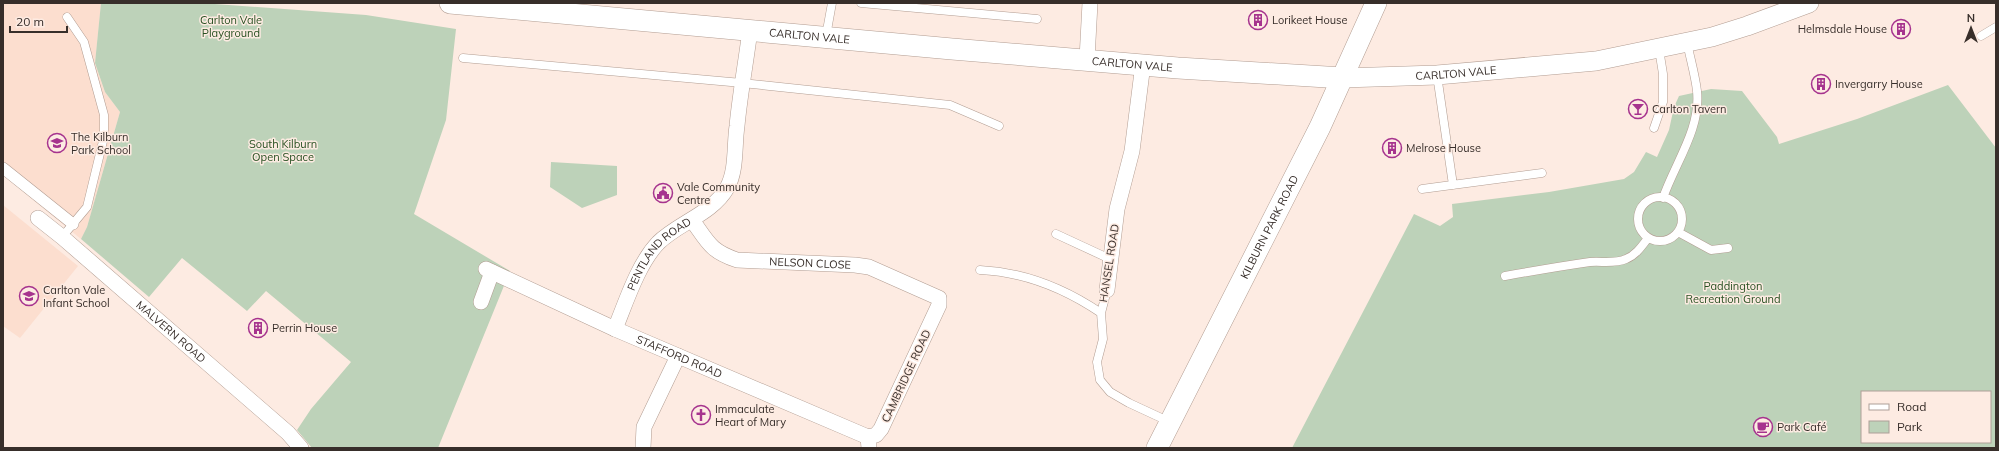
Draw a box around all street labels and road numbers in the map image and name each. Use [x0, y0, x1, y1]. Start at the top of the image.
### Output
street label: CARLTON VALE [768, 25, 851, 47]
street label: CARLTON VALE [1091, 54, 1173, 75]
street label: CARLTON VALE [1415, 63, 1497, 83]
street label: KILBURN PARK ROAD [1237, 173, 1301, 281]
street label: PENTLAND ROAD [624, 214, 694, 293]
street label: HANSEL ROAD [1096, 223, 1122, 303]
street label: NELSON CLOSE [769, 254, 851, 272]
street label: MALVERN ROAD [133, 298, 209, 366]
street label: CAMBRIDGE ROAD [878, 327, 934, 425]
street label: STAFFORD ROAD [634, 332, 724, 381]

